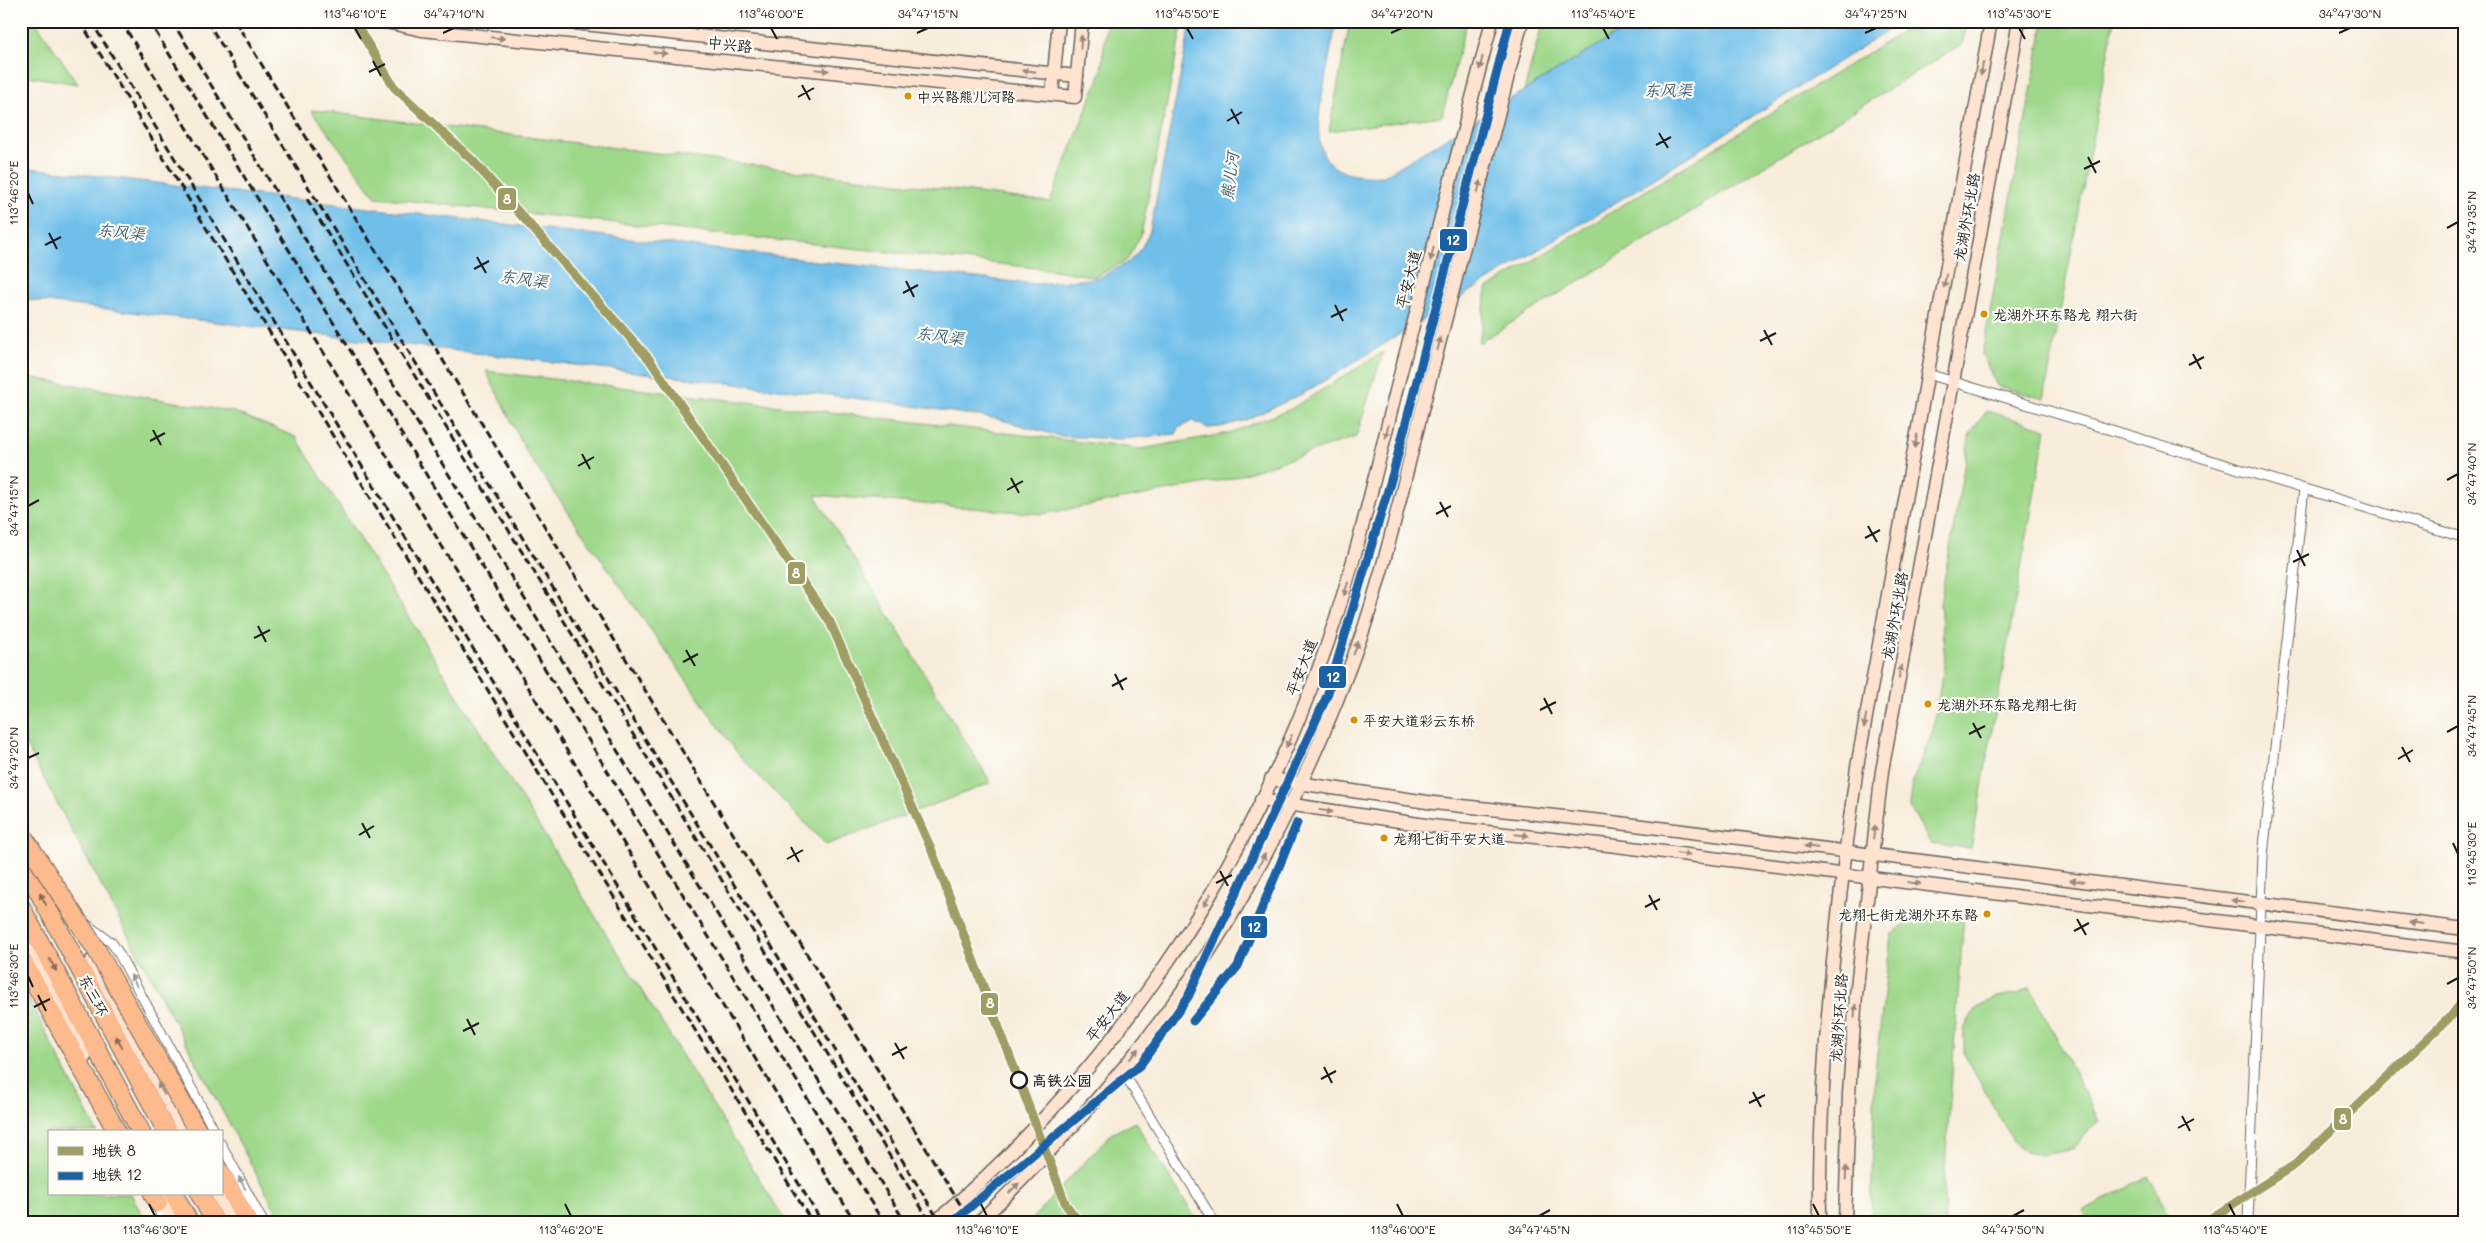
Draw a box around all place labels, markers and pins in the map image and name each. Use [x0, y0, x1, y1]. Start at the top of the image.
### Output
place label: 中兴路熊儿河路 [917, 87, 1015, 106]
marker: 中兴路熊儿河路 [903, 91, 913, 101]
place label: 龙湖外环东路龙 翔六街 [1993, 305, 2137, 324]
marker: 龙湖外环东路龙 翔六街 [1979, 309, 1989, 319]
place label: 龙湖外环东路龙翔七街 [1937, 695, 2077, 714]
marker: 龙湖外环东路龙翔七街 [1923, 699, 1933, 709]
place label: 平安大道彩云东桥 [1363, 711, 1475, 730]
marker: 平安大道彩云东桥 [1349, 715, 1359, 725]
place label: 龙翔七街平安大道 [1393, 829, 1505, 848]
marker: 龙翔七街平安大道 [1379, 833, 1389, 843]
place label: 龙翔七街龙湖外环东路 [1838, 905, 1978, 924]
marker: 龙翔七街龙湖外环东路 [1982, 909, 1992, 919]
place label: 高铁公园 [1032, 1070, 1092, 1090]
marker: 高铁公园 [1010, 1071, 1028, 1089]

